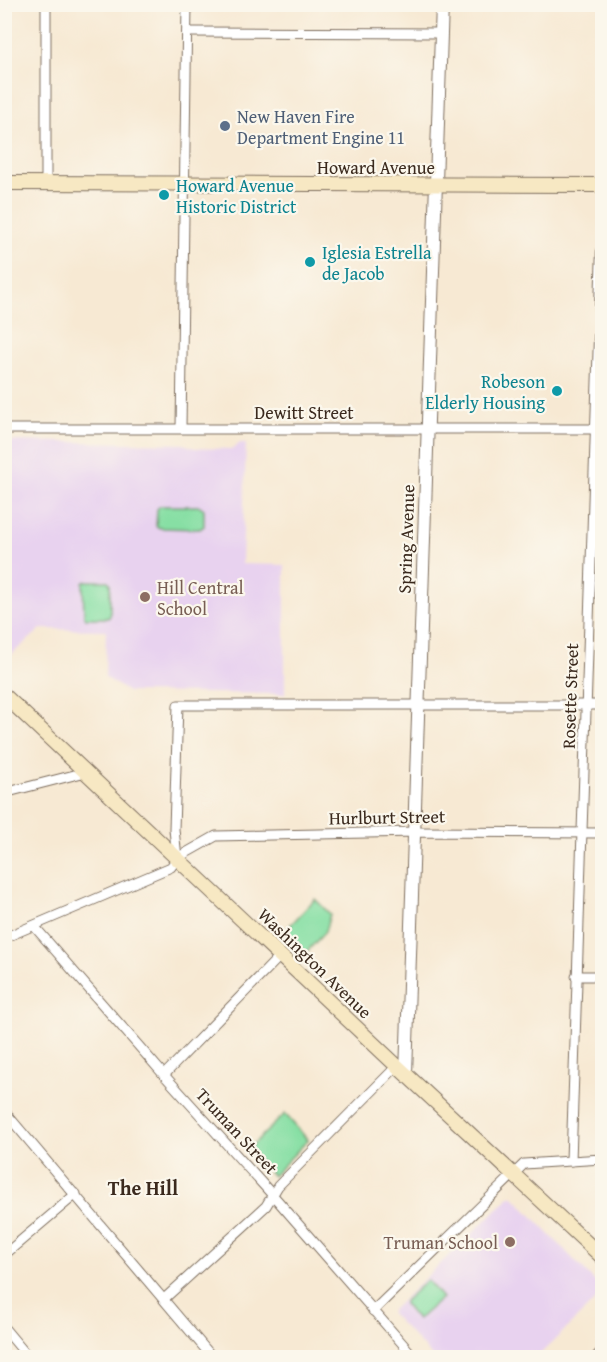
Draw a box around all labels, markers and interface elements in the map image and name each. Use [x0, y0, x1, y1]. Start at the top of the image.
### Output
place label: New Haven Fire Department Engine 11 [237, 103, 405, 151]
marker: New Haven Fire Department Engine 11 [218, 119, 232, 133]
street label: Howard Avenue [317, 154, 435, 181]
place label: Howard Avenue Historic District [176, 172, 297, 220]
marker: Howard Avenue Historic District [157, 188, 171, 202]
place label: Iglesia Estrella de Jacob [322, 239, 432, 287]
marker: Iglesia Estrella de Jacob [303, 255, 317, 269]
place label: Robeson Elderly Housing [425, 368, 545, 416]
marker: Robeson Elderly Housing [550, 384, 564, 398]
street label: Dewitt Street [254, 399, 354, 426]
street label: Spring Avenue [391, 484, 421, 594]
place label: Hill Central School [157, 574, 244, 622]
marker: Hill Central School [138, 590, 152, 604]
street label: Rosette Street [555, 642, 585, 749]
street label: Hurlburt Street [329, 802, 446, 832]
street label: Washington Avenue [252, 901, 378, 1025]
street label: Truman Street [190, 1082, 285, 1181]
district label: The Hill [108, 1173, 178, 1202]
place label: Truman School [383, 1229, 498, 1256]
marker: Truman School [503, 1235, 517, 1249]

